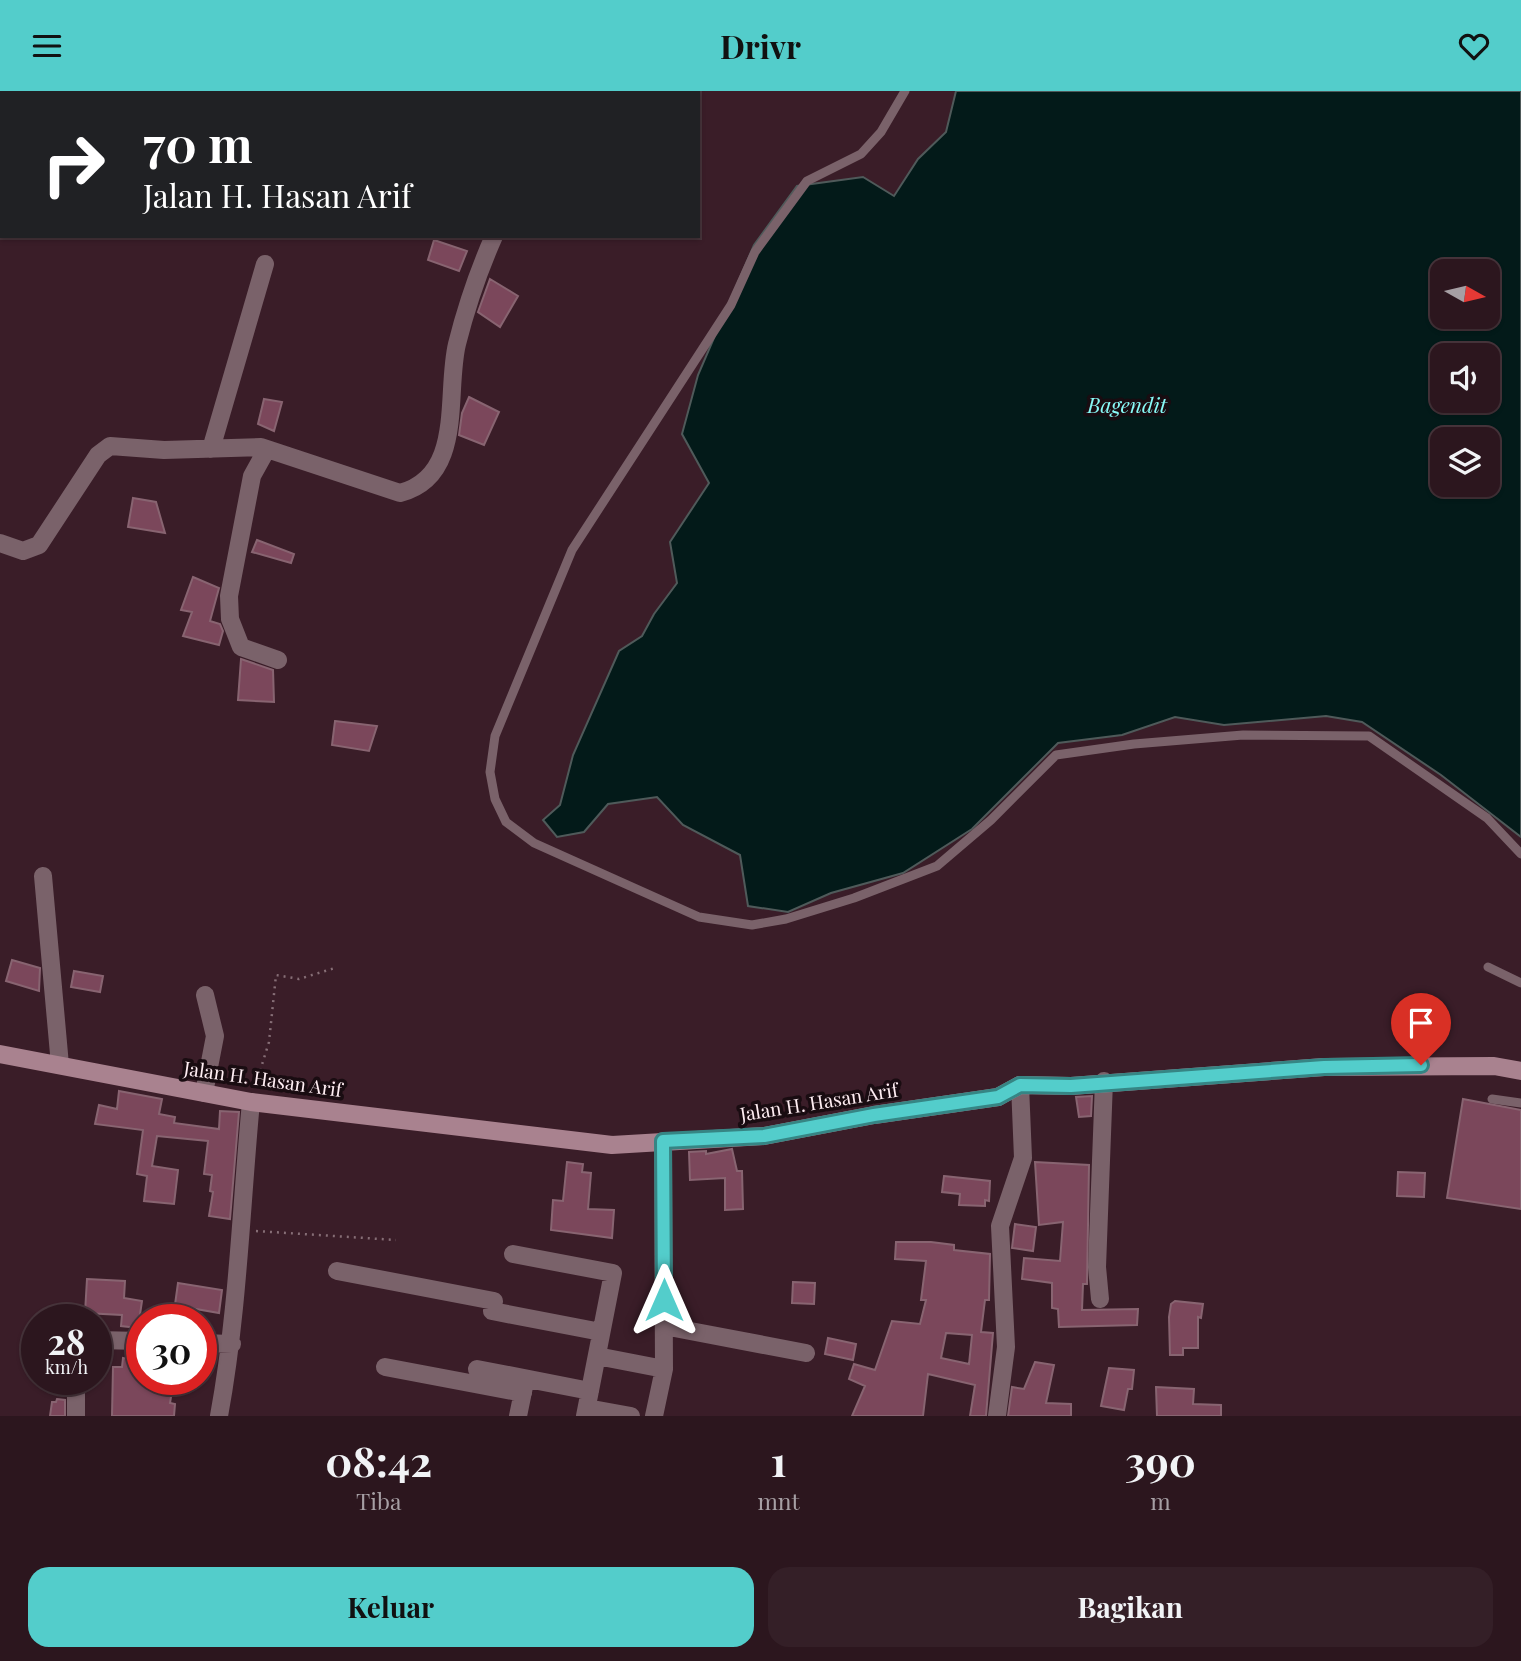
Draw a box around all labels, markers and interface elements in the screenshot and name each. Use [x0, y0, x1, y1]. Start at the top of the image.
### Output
text: Drivr [720, 24, 801, 67]
icon: menu [28, 27, 66, 65]
icon: heart [1455, 27, 1493, 65]
text: 70 m [143, 110, 253, 175]
icon: right [28, 119, 119, 210]
text: Jalan H. Hasan Arif [143, 173, 412, 216]
north arrow [1430, 259, 1500, 329]
map controls [1430, 259, 1500, 497]
button: sound [1430, 343, 1500, 413]
water label: Bagendit [1086, 390, 1168, 418]
button: layers [1430, 427, 1500, 497]
pin [1391, 993, 1451, 1065]
icon: arrive [1402, 1004, 1440, 1042]
street label: Jalan H. Hasan Arif [181, 1054, 346, 1102]
street label: Jalan H. Hasan Arif [737, 1075, 901, 1126]
position arrow [627, 1263, 701, 1337]
speed limit sign: 30 [126, 1304, 217, 1395]
text: 28 [48, 1317, 85, 1364]
text: km/h [45, 1355, 88, 1379]
text: 08:42 [325, 1432, 432, 1488]
text: 1 [771, 1432, 787, 1488]
text: 390 [1125, 1432, 1196, 1488]
text: Tiba [356, 1485, 401, 1516]
text: mnt [757, 1485, 800, 1516]
text: m [1150, 1485, 1171, 1516]
button: Keluar [28, 1567, 754, 1647]
button: Bagikan [768, 1567, 1493, 1647]

